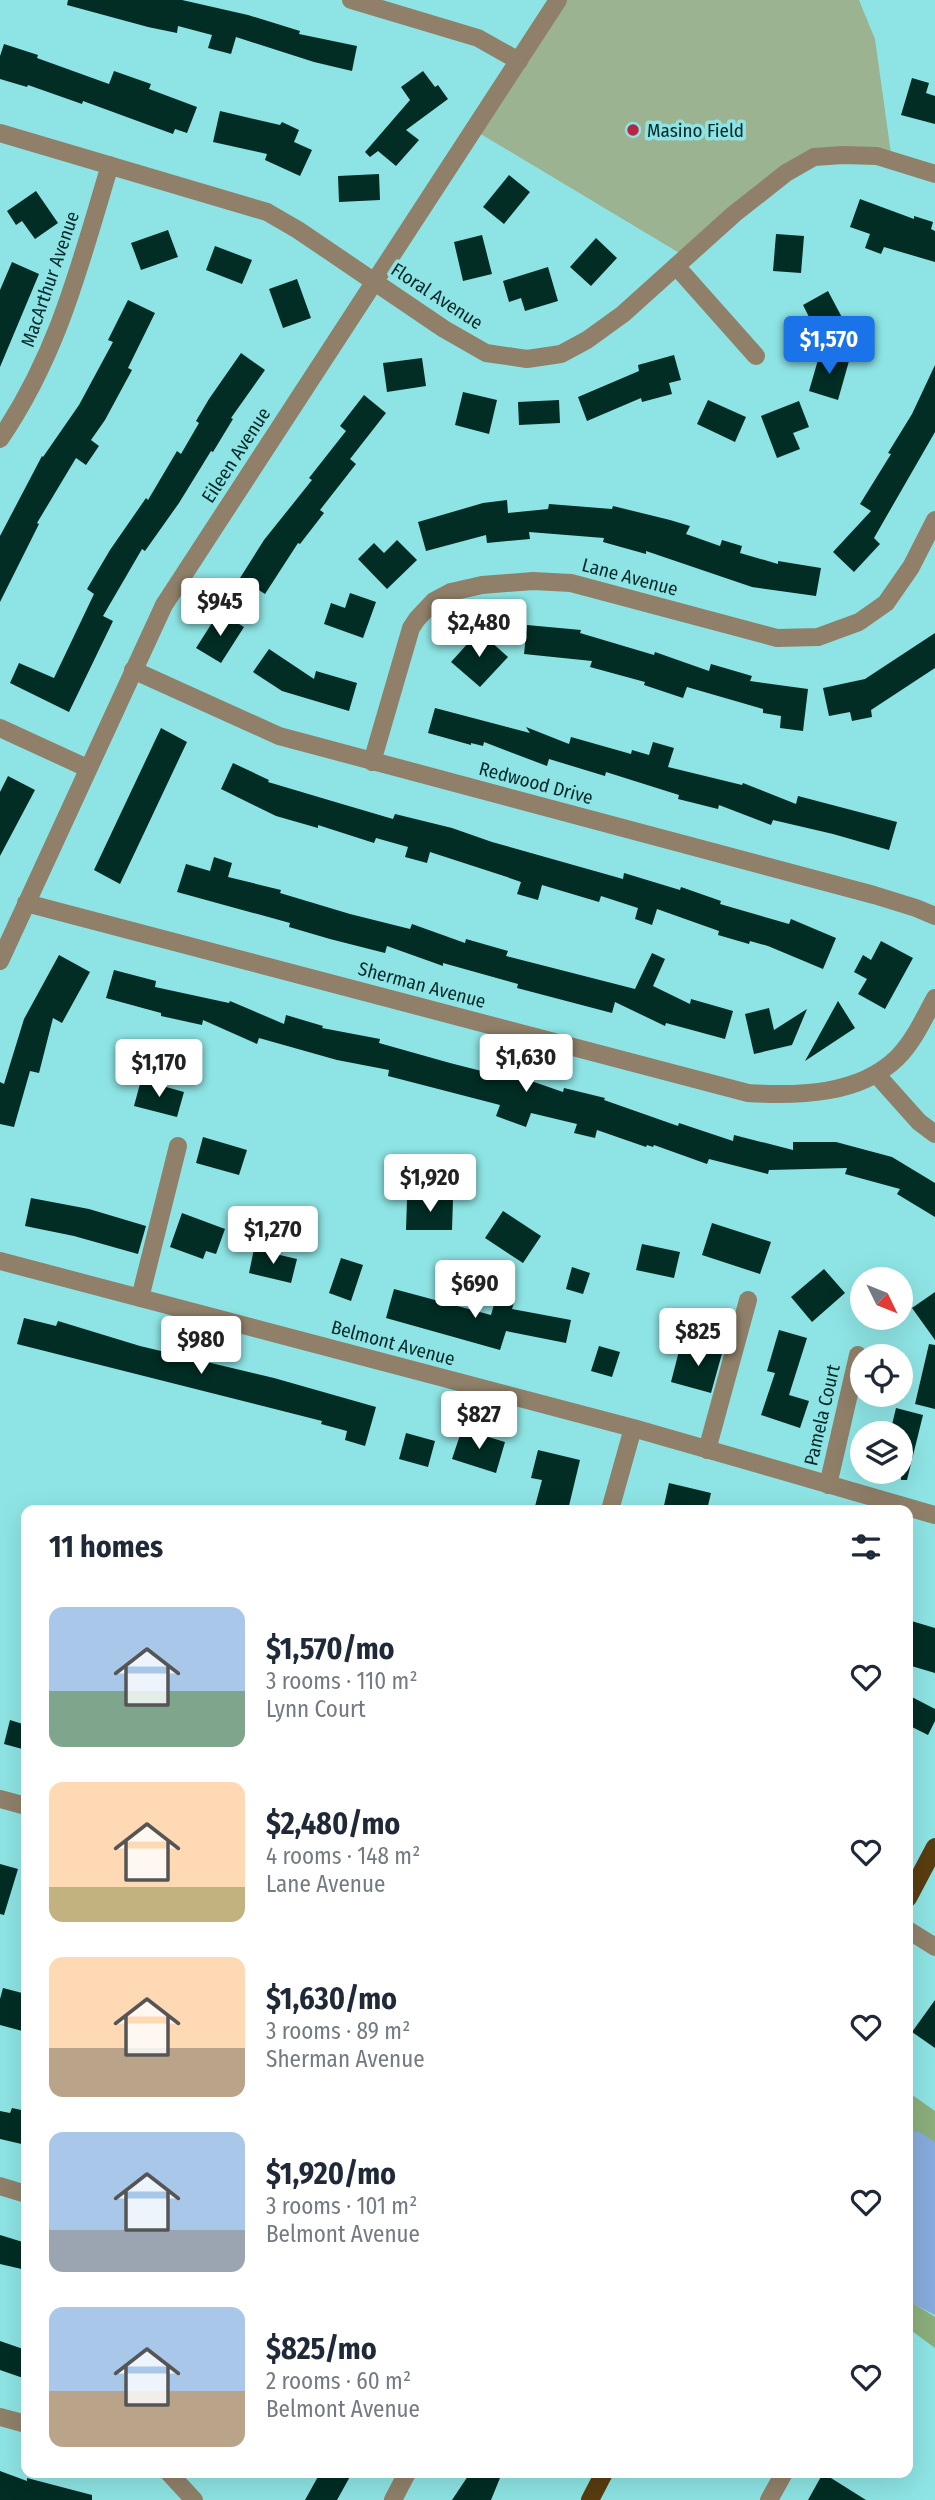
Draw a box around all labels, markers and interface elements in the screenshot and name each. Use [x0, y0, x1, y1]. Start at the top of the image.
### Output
place label: Masino Field [647, 119, 744, 142]
marker: Masino Field [625, 122, 641, 138]
street label: MacArthur Avenue [16, 208, 84, 350]
street label: Floral Avenue [387, 258, 487, 334]
pin: $1,570 [772, 316, 886, 376]
text: $1,570 [800, 325, 858, 353]
street label: Eileen Avenue [197, 403, 275, 507]
street label: Lane Avenue [579, 553, 681, 601]
pin: $945 [179, 578, 261, 638]
text: $945 [197, 587, 243, 615]
pin: $2,480 [422, 600, 536, 659]
text: $2,480 [447, 608, 511, 636]
street label: Redwood Drive [477, 757, 595, 809]
street label: Sherman Avenue [356, 957, 488, 1013]
pin: $1,630 [469, 1034, 583, 1094]
pin: $1,170 [102, 1040, 216, 1099]
text: $1,630 [496, 1043, 556, 1071]
text: $1,170 [131, 1048, 187, 1076]
pin: $1,920 [373, 1154, 487, 1214]
text: $1,920 [400, 1163, 460, 1191]
pin: $1,270 [216, 1206, 330, 1266]
text: $1,270 [244, 1215, 302, 1243]
pin: $690 [434, 1260, 516, 1320]
north arrow [850, 1267, 914, 1330]
map controls [850, 1267, 913, 1484]
text: $690 [451, 1269, 499, 1297]
pin: $825 [657, 1308, 739, 1368]
street label: Belmont Avenue [329, 1315, 457, 1371]
pin: $980 [160, 1316, 242, 1376]
text: $825 [675, 1317, 721, 1345]
text: $980 [177, 1325, 225, 1353]
button: locate [850, 1344, 913, 1407]
street label: Pamela Court [799, 1361, 845, 1468]
pin: $827 [438, 1392, 520, 1451]
text: $827 [457, 1400, 501, 1428]
button: layers [850, 1421, 913, 1484]
icon: filters [847, 1528, 885, 1566]
text: 11 homes [49, 1529, 163, 1565]
text: $1,570/mo [266, 1631, 395, 1667]
icon: home [105, 1635, 189, 1719]
icon: heart [847, 1658, 885, 1696]
text: 3 rooms · 110 m² [266, 1667, 417, 1695]
text: Lynn Court [266, 1695, 366, 1723]
text: $2,480/mo [266, 1806, 400, 1842]
icon: home [105, 1810, 189, 1894]
icon: heart [847, 1833, 885, 1871]
text: 4 rooms · 148 m² [266, 1842, 420, 1870]
text: Lane Avenue [266, 1870, 385, 1898]
text: $1,630/mo [266, 1981, 397, 2017]
icon: home [105, 1985, 189, 2069]
icon: heart [847, 2008, 885, 2046]
text: 3 rooms · 89 m² [266, 2017, 410, 2045]
text: Sherman Avenue [266, 2045, 425, 2073]
text: $1,920/mo [266, 2156, 396, 2192]
icon: home [105, 2160, 189, 2244]
icon: heart [847, 2183, 885, 2221]
text: 3 rooms · 101 m² [266, 2192, 417, 2220]
text: Belmont Avenue [266, 2220, 420, 2248]
text: $825/mo [266, 2331, 377, 2367]
icon: home [105, 2335, 189, 2419]
icon: heart [847, 2358, 885, 2396]
text: 2 rooms · 60 m² [266, 2367, 411, 2395]
text: Belmont Avenue [266, 2395, 420, 2423]

